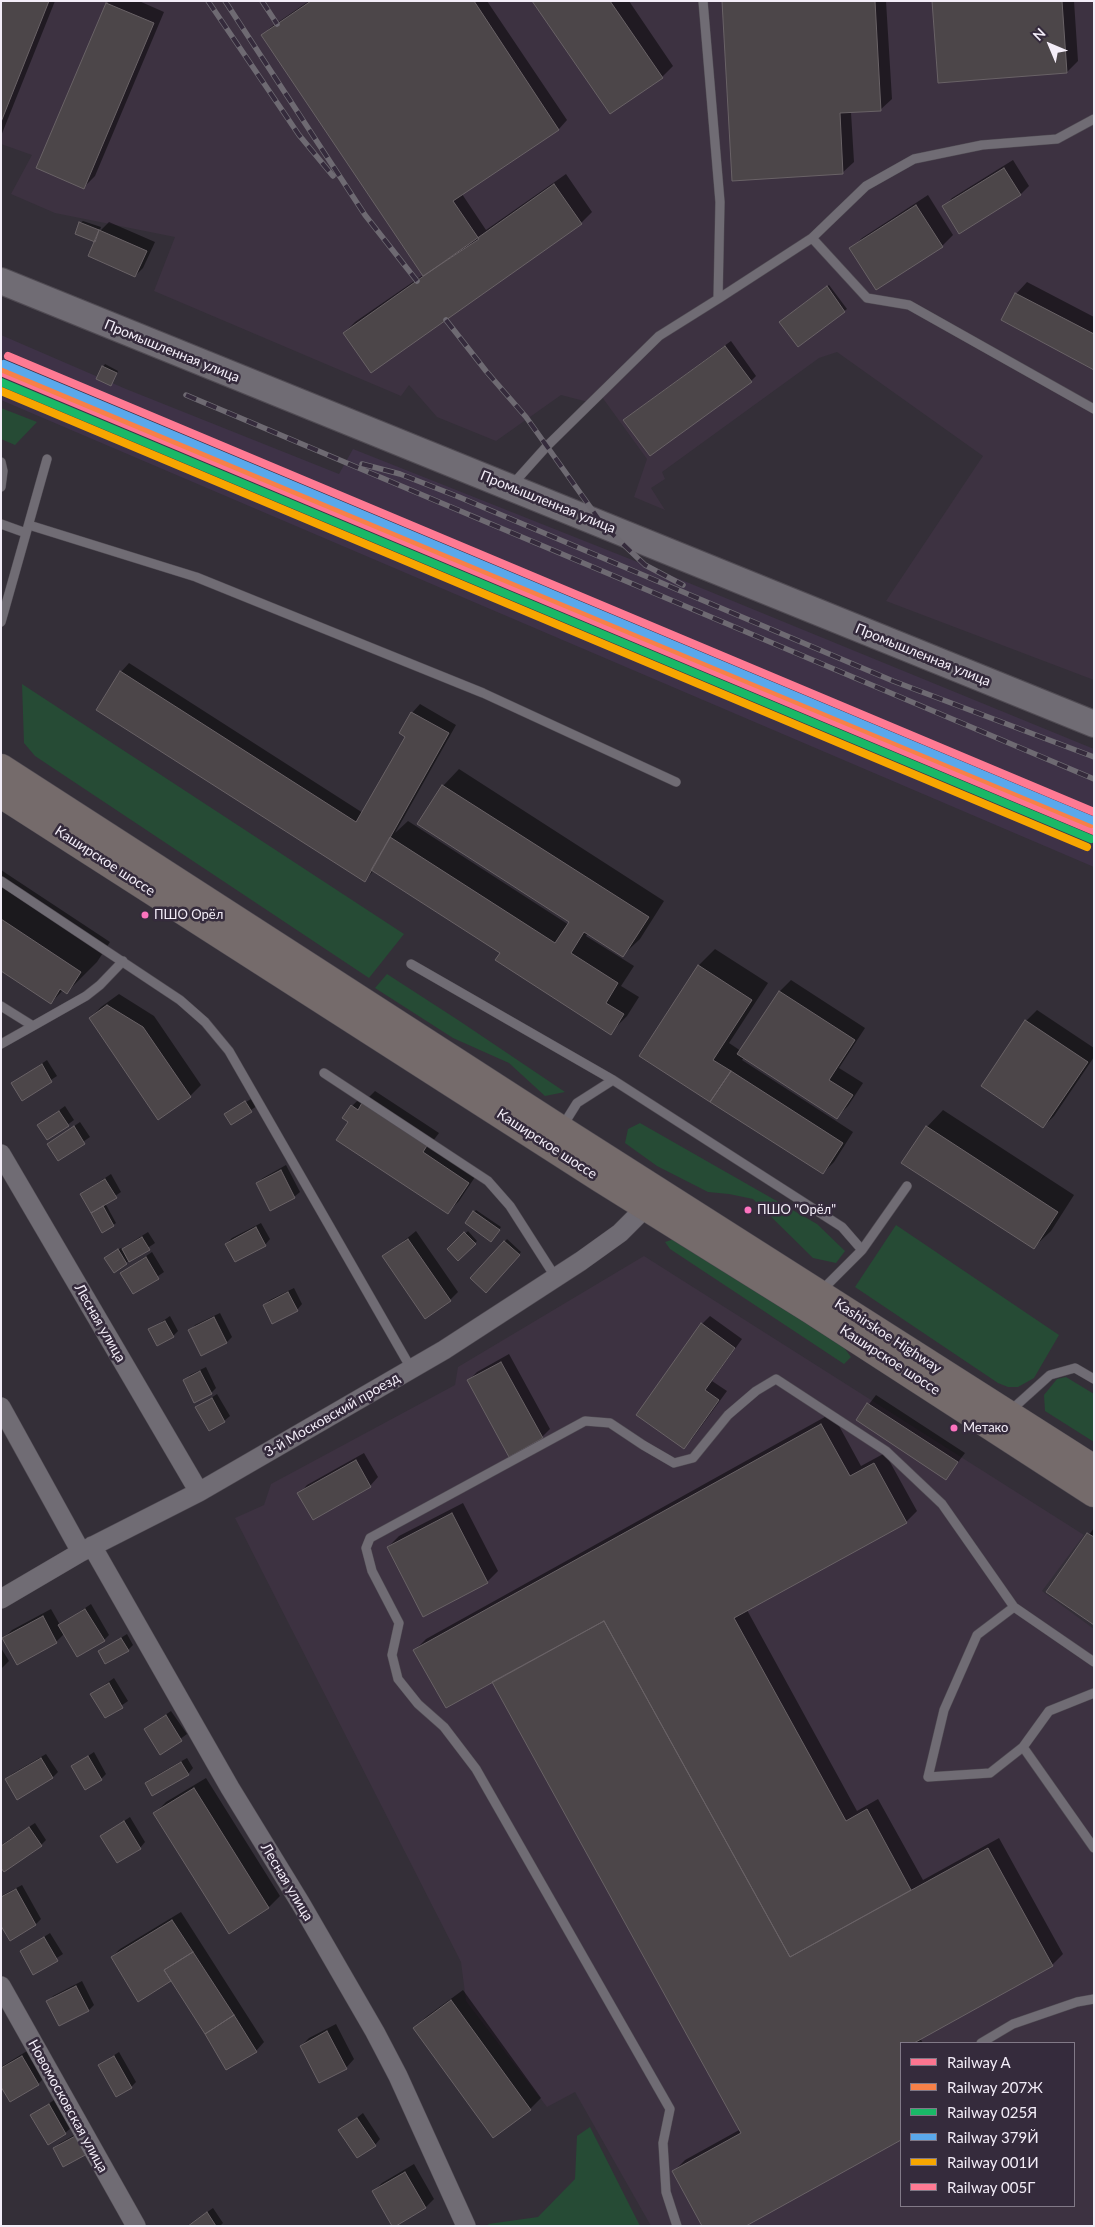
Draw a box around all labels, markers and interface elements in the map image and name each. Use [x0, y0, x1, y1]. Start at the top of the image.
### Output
north arrow [1025, 20, 1075, 70]
text: N [1029, 24, 1049, 44]
street label: Промышленная улица [102, 316, 242, 386]
street label: Промышленная улица [478, 467, 618, 537]
street label: Промышленная улица [853, 620, 993, 690]
street label: Каширское шоссе [52, 822, 158, 900]
place label: ПШО Орёл [154, 907, 223, 923]
marker: ПШО Орёл [140, 910, 150, 920]
street label: Каширское шоссе [494, 1105, 600, 1183]
place label: ПШО "Орёл" [757, 1202, 836, 1218]
marker: ПШО "Орёл" [743, 1205, 753, 1215]
street label: Лесная улица [71, 1281, 129, 1365]
street label: Kashirskoe Highway [831, 1295, 945, 1377]
street label: Каширское шоссе [837, 1321, 943, 1399]
street label: 3-й Московский проезд [261, 1369, 403, 1461]
place label: Метако [963, 1420, 1008, 1436]
marker: Метако [949, 1423, 959, 1433]
street label: Лесная улица [257, 1840, 317, 1924]
street label: Новомосковская улица [24, 2037, 112, 2175]
legend [900, 2042, 1075, 2207]
text: Railway A [947, 2053, 1011, 2071]
text: Railway 207Ж [947, 2078, 1043, 2096]
text: Railway 025Я [947, 2103, 1037, 2121]
text: Railway 379Й [947, 2128, 1039, 2146]
text: Railway 001И [947, 2153, 1039, 2171]
text: Railway 005Г [947, 2178, 1035, 2196]

